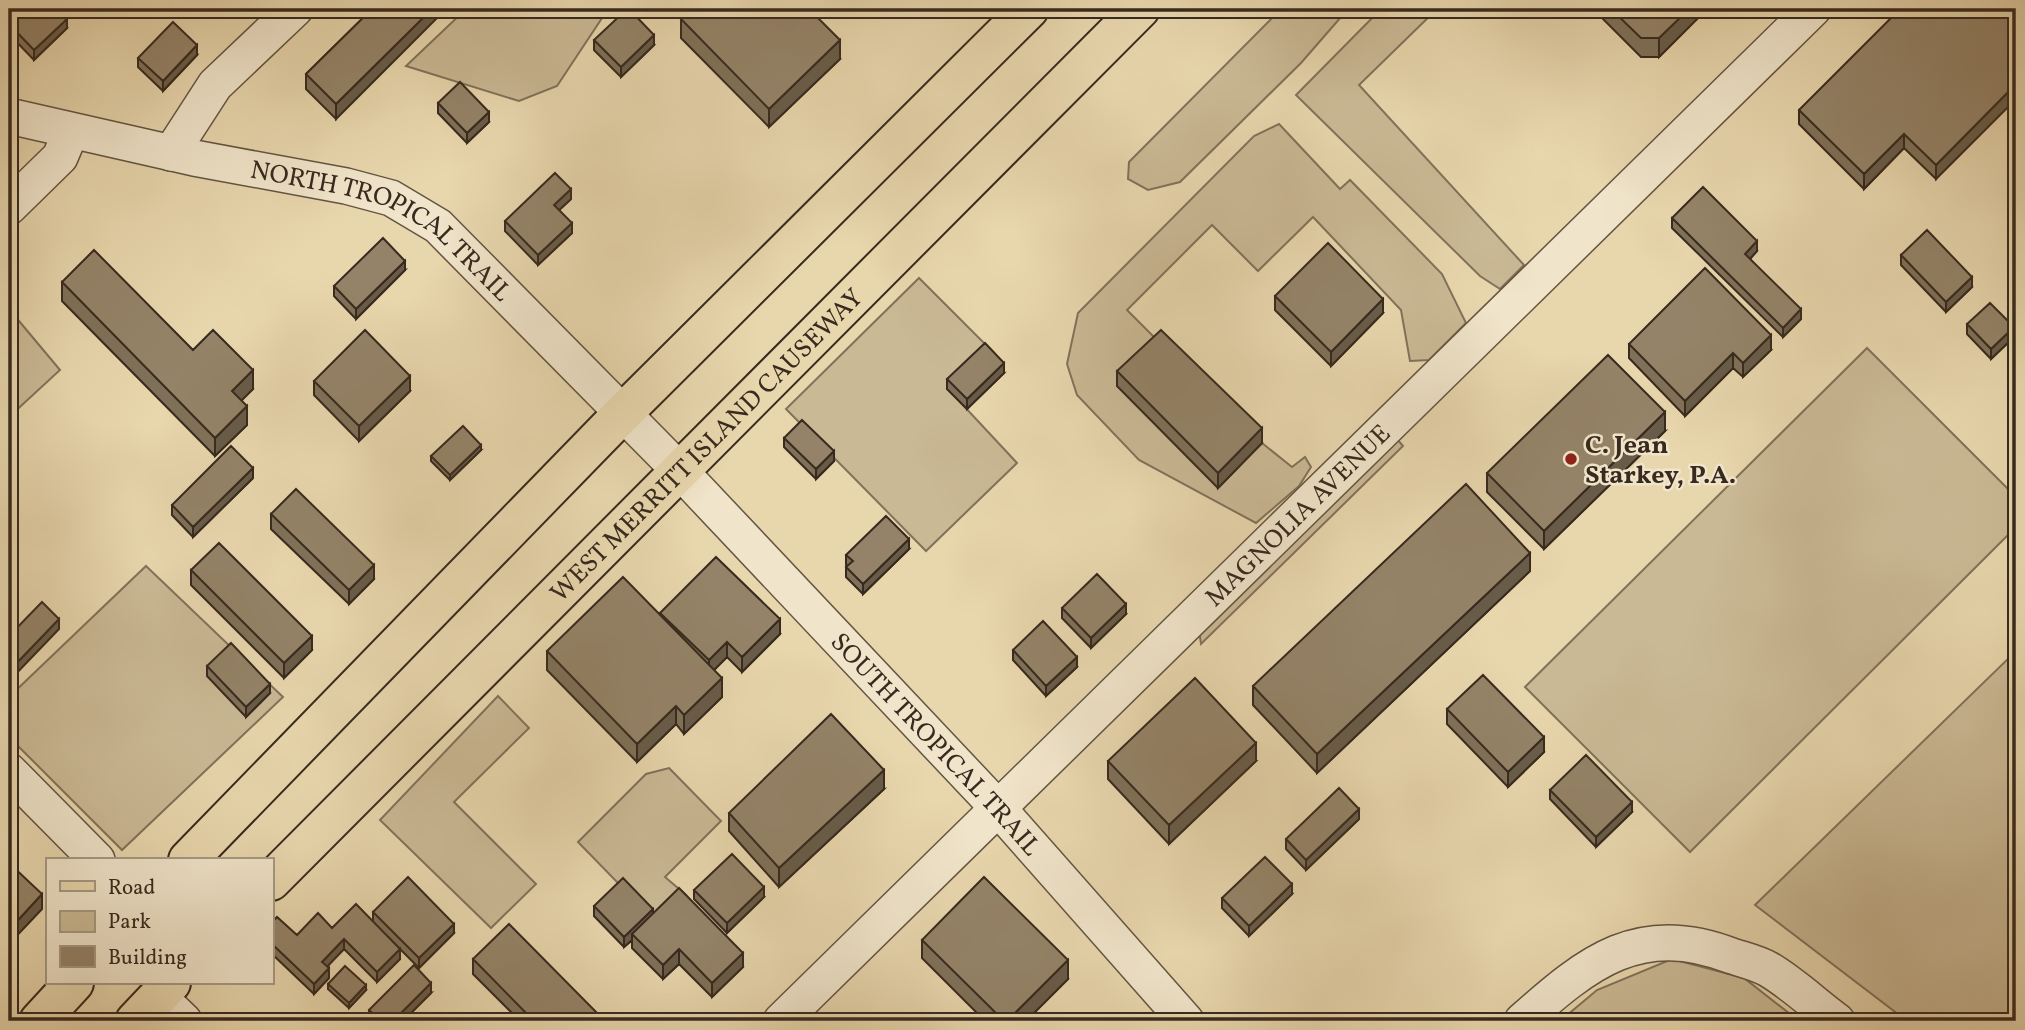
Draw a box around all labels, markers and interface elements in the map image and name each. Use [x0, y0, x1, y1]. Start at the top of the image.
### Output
street label: NORTH TROPICAL TRAIL [247, 153, 519, 311]
street label: WEST MERRITT ISLAND CAUSEWAY [543, 281, 872, 611]
street label: MAGNOLIA AVENUE [1198, 417, 1399, 616]
place label: C. Jean Starkey, P.A. [1585, 428, 1736, 494]
marker: C. Jean Starkey, P.A. [1563, 451, 1579, 467]
street label: SOUTH TROPICAL TRAIL [822, 625, 1048, 865]
legend [46, 858, 273, 984]
text: Road [108, 874, 155, 903]
text: Park [108, 908, 151, 937]
text: Building [108, 944, 187, 973]

